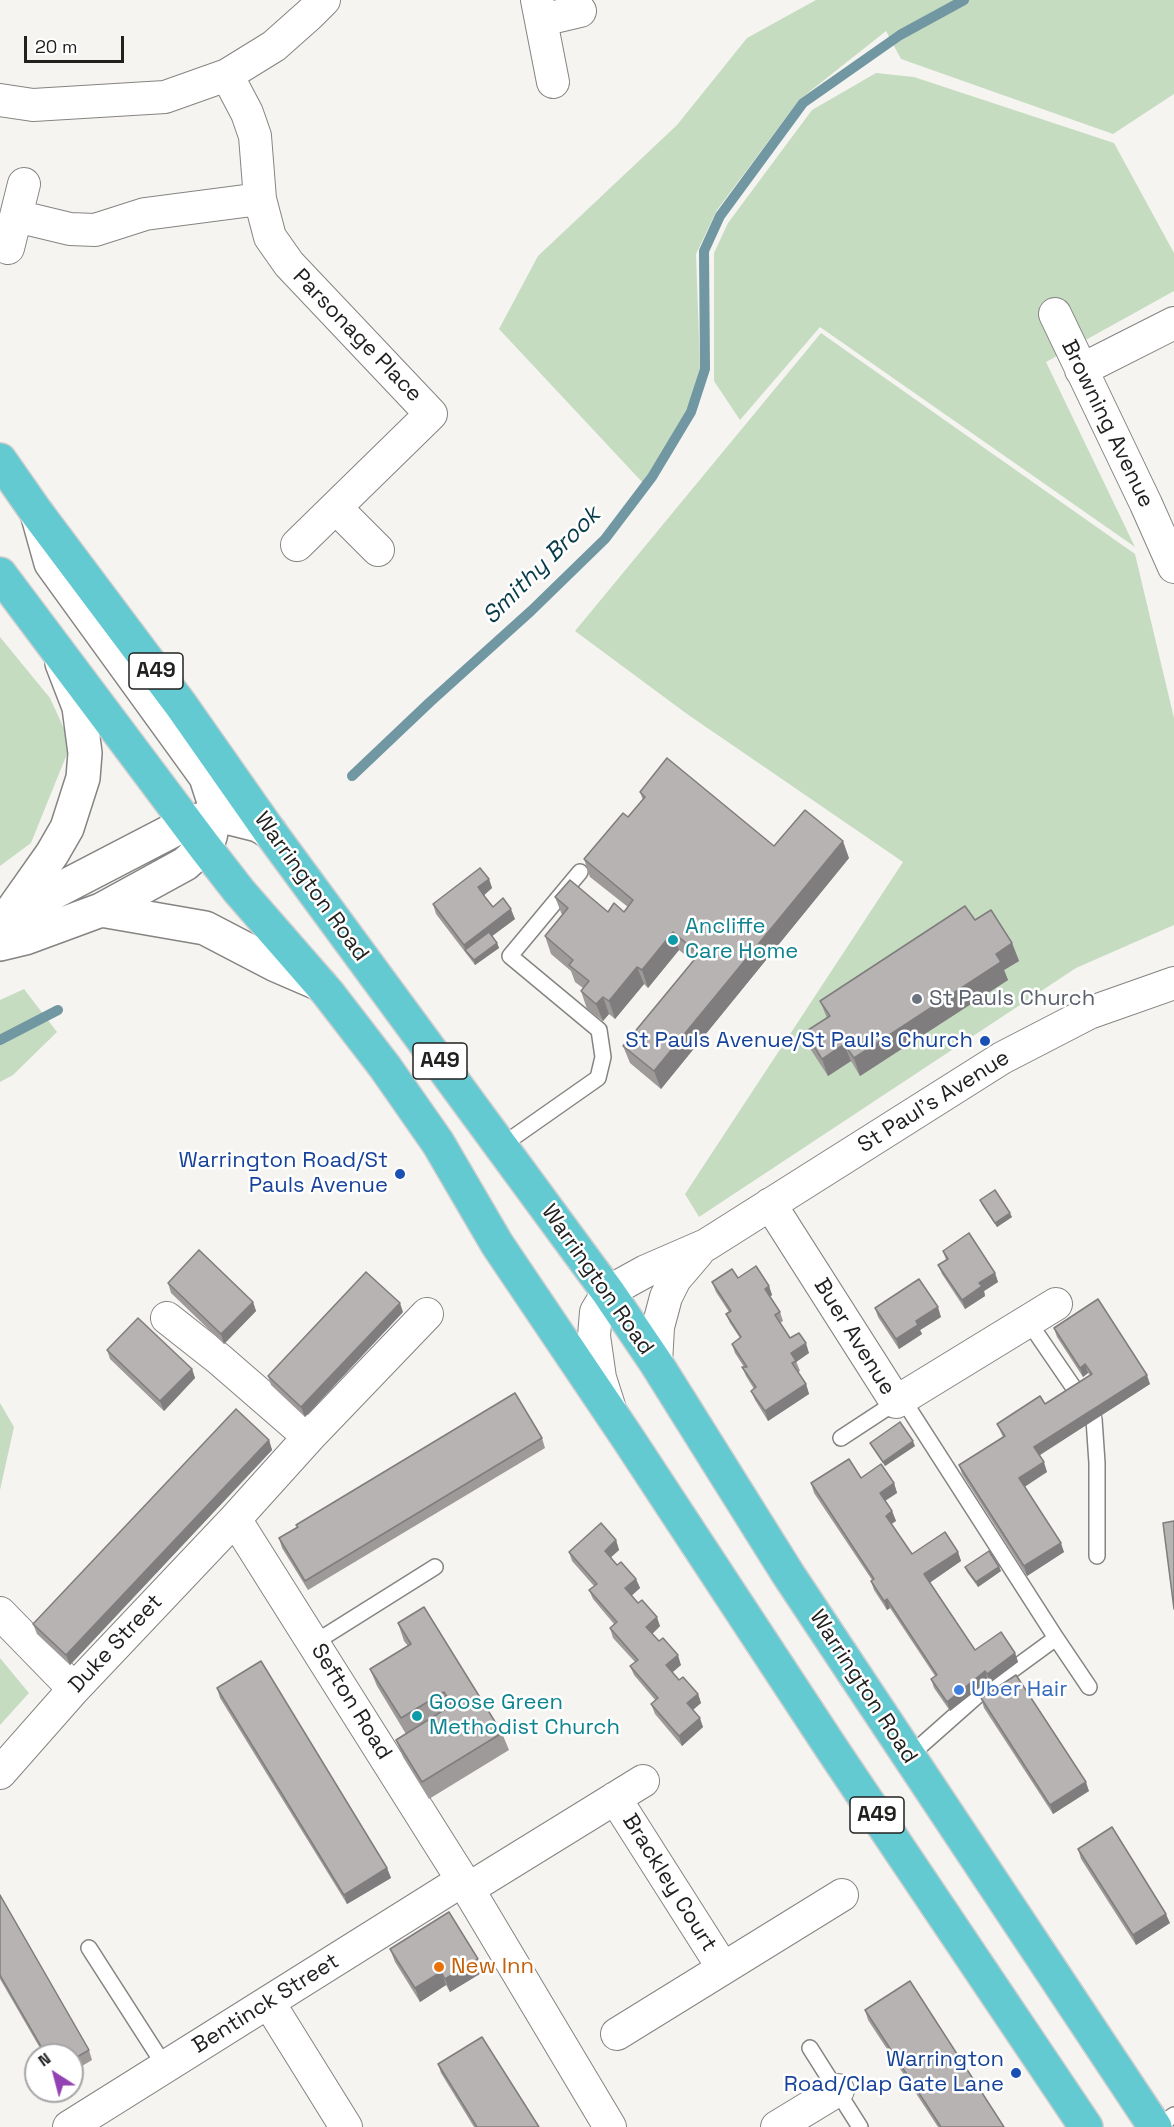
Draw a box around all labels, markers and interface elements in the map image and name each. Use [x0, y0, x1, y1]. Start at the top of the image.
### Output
scale bar [27, 24, 128, 62]
text: 20 m [35, 35, 78, 58]
street label: Parsonage Place [287, 264, 427, 408]
street label: Browning Avenue [1055, 336, 1159, 512]
water label: Smithy Brook [477, 501, 607, 631]
road number: A49 [129, 653, 183, 689]
street label: Warrington Road [248, 807, 374, 967]
place label: Ancliffe Care Home [685, 914, 798, 966]
marker: Ancliffe Care Home [666, 933, 680, 947]
place label: St Pauls Church [929, 986, 1095, 1012]
marker: St Pauls Church [910, 992, 924, 1006]
place label: St Pauls Avenue/St Paul's Church [625, 1028, 973, 1054]
marker: St Pauls Avenue/St Paul's Church [978, 1034, 992, 1048]
road number: A49 [413, 1043, 467, 1079]
street label: St Paul's Avenue [853, 1045, 1015, 1159]
place label: Warrington Road/St Pauls Avenue [179, 1148, 388, 1200]
marker: Warrington Road/St Pauls Avenue [393, 1167, 407, 1181]
street label: Warrington Road [535, 1200, 659, 1360]
street label: Buer Avenue [808, 1274, 900, 1400]
street label: Duke Street [64, 1589, 168, 1699]
street label: Warrington Road [804, 1605, 922, 1769]
street label: Sefton Road [305, 1639, 397, 1765]
place label: Uber Hair [971, 1677, 1068, 1703]
marker: Uber Hair [952, 1683, 966, 1697]
place label: Goose Green Methodist Church [429, 1690, 620, 1742]
marker: Goose Green Methodist Church [410, 1709, 424, 1723]
road number: A49 [850, 1797, 904, 1833]
street label: Brackley Court [616, 1809, 722, 1957]
street label: Bentinck Street [188, 1948, 344, 2060]
place label: New Inn [451, 1954, 534, 1980]
marker: New Inn [432, 1960, 446, 1974]
north arrow [24, 2043, 84, 2103]
place label: Warrington Road/Clap Gate Lane [784, 2047, 1004, 2098]
text: N [34, 2048, 55, 2071]
marker: Warrington Road/Clap Gate Lane [1009, 2066, 1023, 2080]

